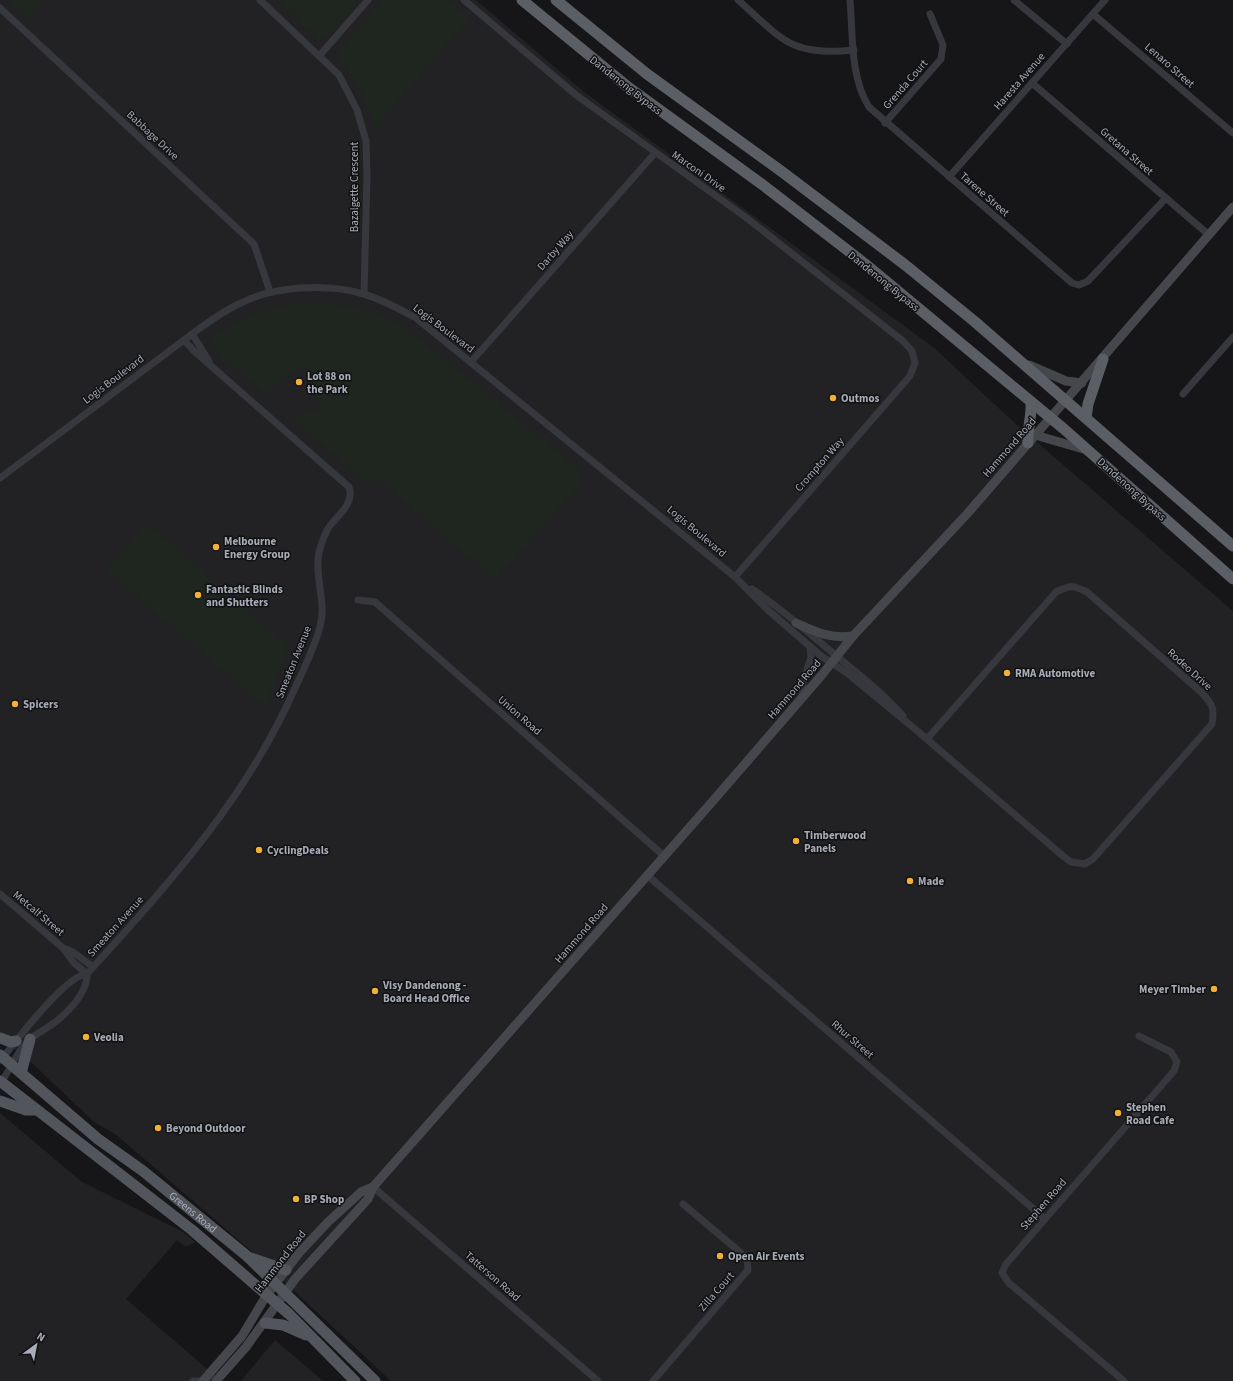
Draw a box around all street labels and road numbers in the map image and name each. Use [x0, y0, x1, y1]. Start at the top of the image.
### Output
street label: Lenaro Street [1141, 39, 1198, 91]
street label: Haresta Avenue [990, 49, 1049, 113]
street label: Dandenong Bypass [586, 52, 665, 119]
street label: Grenda Court [880, 56, 931, 112]
street label: Babbage Drive [123, 107, 182, 164]
street label: Gretana Street [1097, 124, 1157, 179]
street label: Bazalgette Crescent [347, 142, 362, 232]
street label: Marconi Drive [669, 147, 729, 196]
street label: Tarene Street [957, 169, 1013, 220]
street label: Darby Way [534, 227, 577, 274]
street label: Dandenong Bypass [845, 248, 923, 315]
street label: Logis Boulevard [410, 300, 477, 356]
street label: Logis Boulevard [80, 351, 147, 407]
street label: Hammond Road [979, 414, 1040, 480]
street label: Crompton Way [791, 434, 847, 495]
street label: Dandenong Bypass [1094, 454, 1170, 525]
street label: Logis Boulevard [664, 502, 730, 561]
street label: Smeaton Avenue [272, 623, 315, 701]
street label: Rodeo Drive [1164, 645, 1216, 694]
street label: Hammond Road [764, 656, 825, 722]
street label: Union Road [495, 692, 545, 739]
street label: Metcalf Street [10, 887, 68, 940]
street label: Smeaton Avenue [84, 892, 147, 960]
street label: Hammond Road [551, 900, 612, 966]
street label: Rhur Street [828, 1017, 877, 1062]
street label: Stephen Road [1017, 1175, 1070, 1233]
street label: Greens Road [166, 1188, 220, 1236]
street label: Hammond Road [251, 1227, 309, 1295]
street label: Tatterson Road [462, 1248, 524, 1305]
street label: Zilla Court [695, 1268, 738, 1314]

